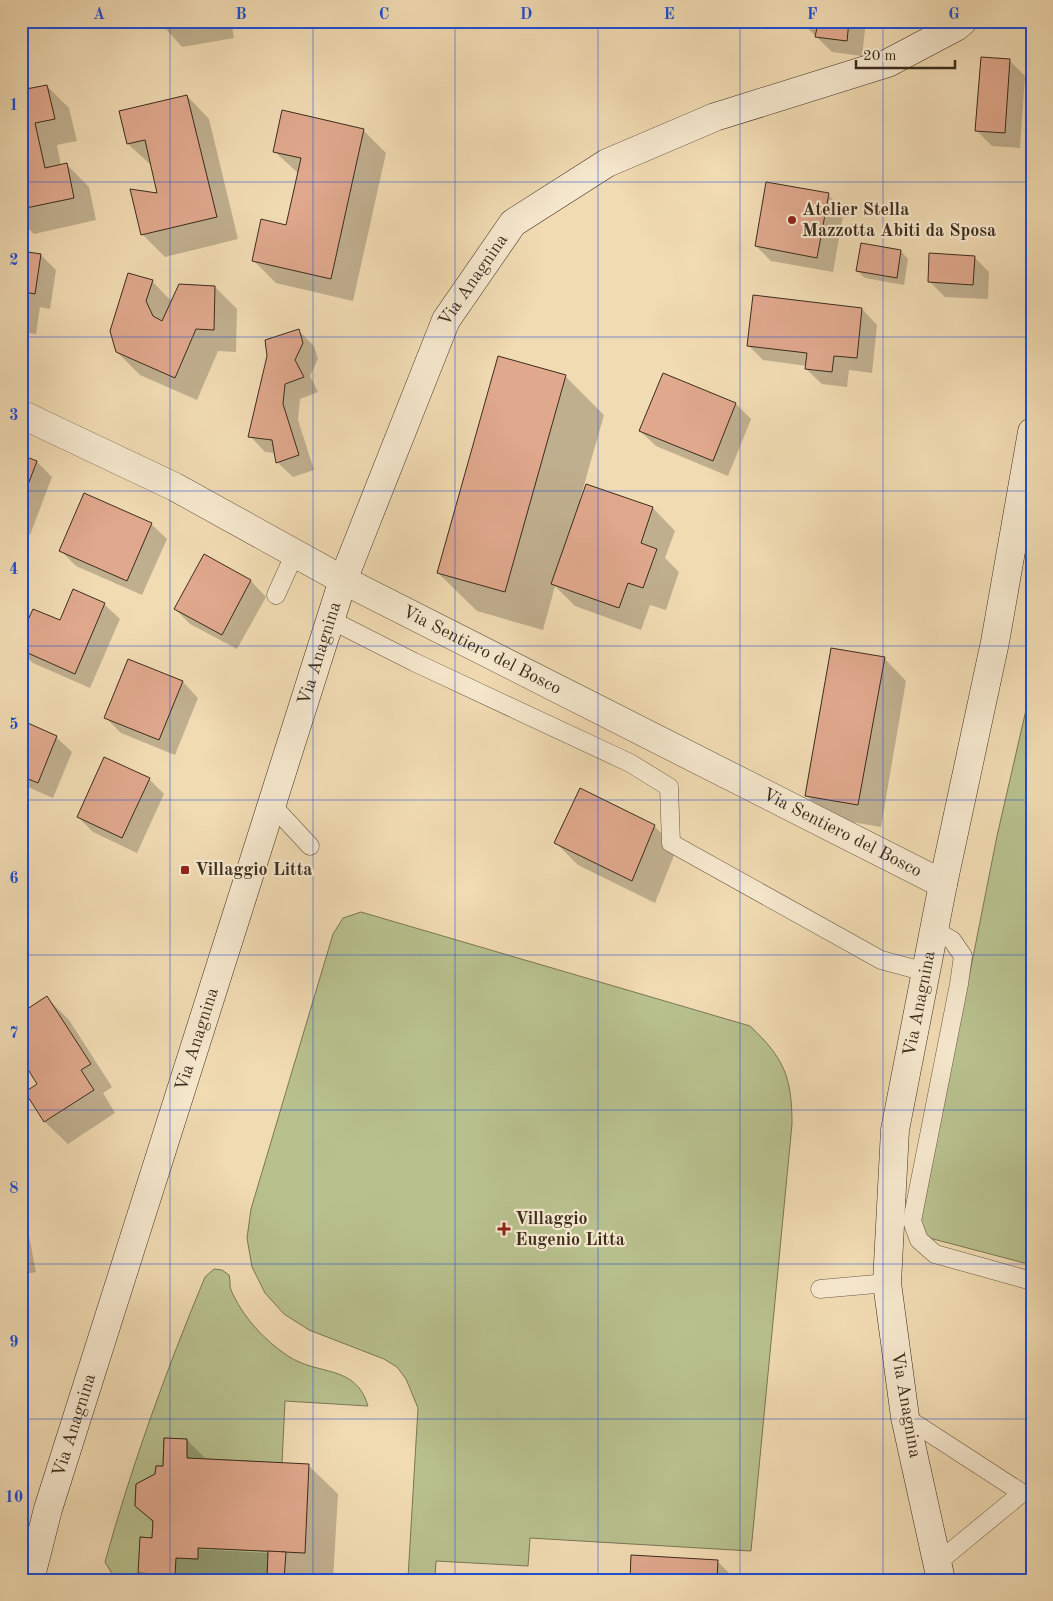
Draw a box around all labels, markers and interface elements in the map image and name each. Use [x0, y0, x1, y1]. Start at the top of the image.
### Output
text: A [93, 7, 105, 23]
text: B [235, 7, 247, 23]
text: C [379, 7, 389, 23]
text: D [520, 7, 532, 23]
text: E [663, 7, 675, 23]
text: F [807, 7, 818, 23]
text: G [948, 7, 960, 23]
scale bar [856, 38, 954, 70]
text: 20 m [863, 49, 897, 64]
text: 1 [9, 98, 19, 114]
place label: Atelier Stella Mazzotta Abiti da Sposa [802, 201, 996, 240]
marker: Atelier Stella Mazzotta Abiti da Sposa [786, 214, 798, 226]
street label: Via Anagnina [436, 231, 511, 329]
text: 2 [9, 253, 19, 269]
text: 3 [9, 408, 19, 424]
text: 4 [9, 562, 19, 578]
street label: Via Anagnina [295, 599, 345, 707]
street label: Via Sentiero del Bosco [399, 603, 564, 698]
text: 5 [9, 717, 19, 733]
street label: Via Sentiero del Bosco [760, 785, 925, 881]
place label: Villaggio Litta [195, 861, 312, 879]
marker: Villaggio Litta [179, 864, 191, 876]
text: 6 [9, 871, 19, 887]
street label: Via Anagnina [901, 949, 939, 1058]
street label: Via Anagnina [172, 985, 222, 1093]
text: 7 [9, 1026, 19, 1042]
text: 8 [9, 1181, 19, 1197]
place label: Villaggio Eugenio Litta [515, 1210, 625, 1249]
marker: Villaggio Eugenio Litta [497, 1222, 511, 1236]
text: 9 [9, 1335, 19, 1351]
street label: Via Anagnina [888, 1351, 924, 1459]
street label: Via Anagnina [50, 1371, 99, 1479]
text: 10 [5, 1490, 23, 1506]

